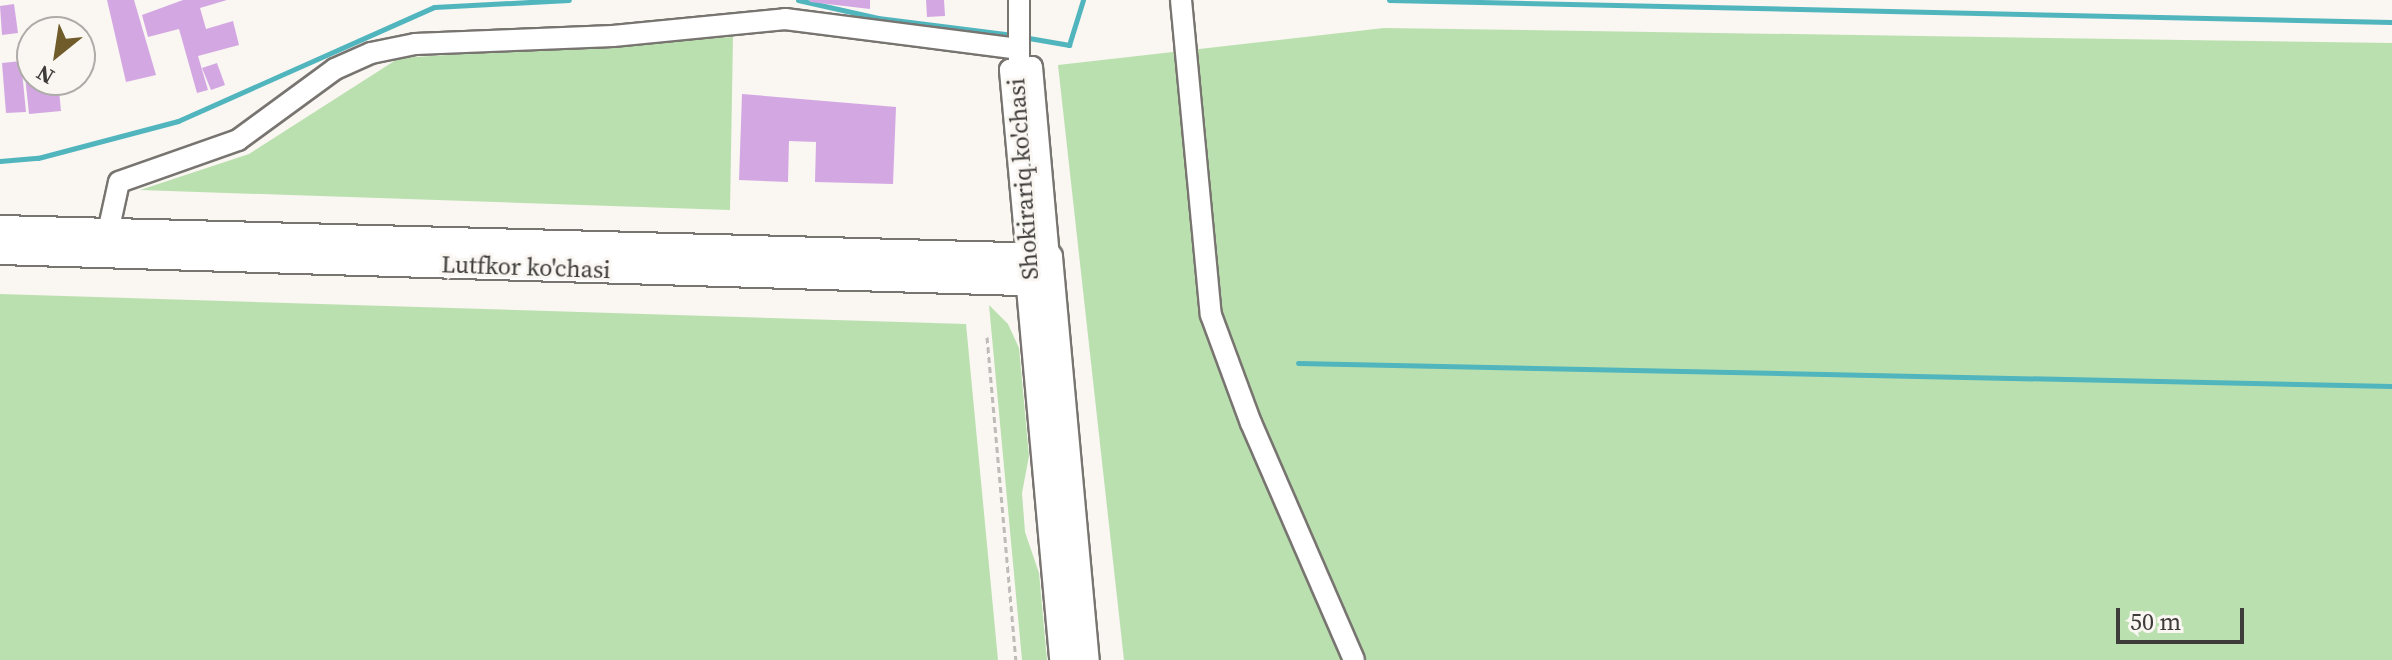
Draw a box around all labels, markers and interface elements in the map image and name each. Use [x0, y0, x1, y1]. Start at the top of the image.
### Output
north arrow [16, 16, 96, 96]
text: N [31, 58, 59, 92]
street label: Shokirariq ko'chasi [1002, 77, 1044, 281]
street label: Lutfkor ko'chasi [441, 250, 611, 284]
scale bar [2120, 592, 2248, 642]
text: 50 m [2130, 605, 2181, 638]

